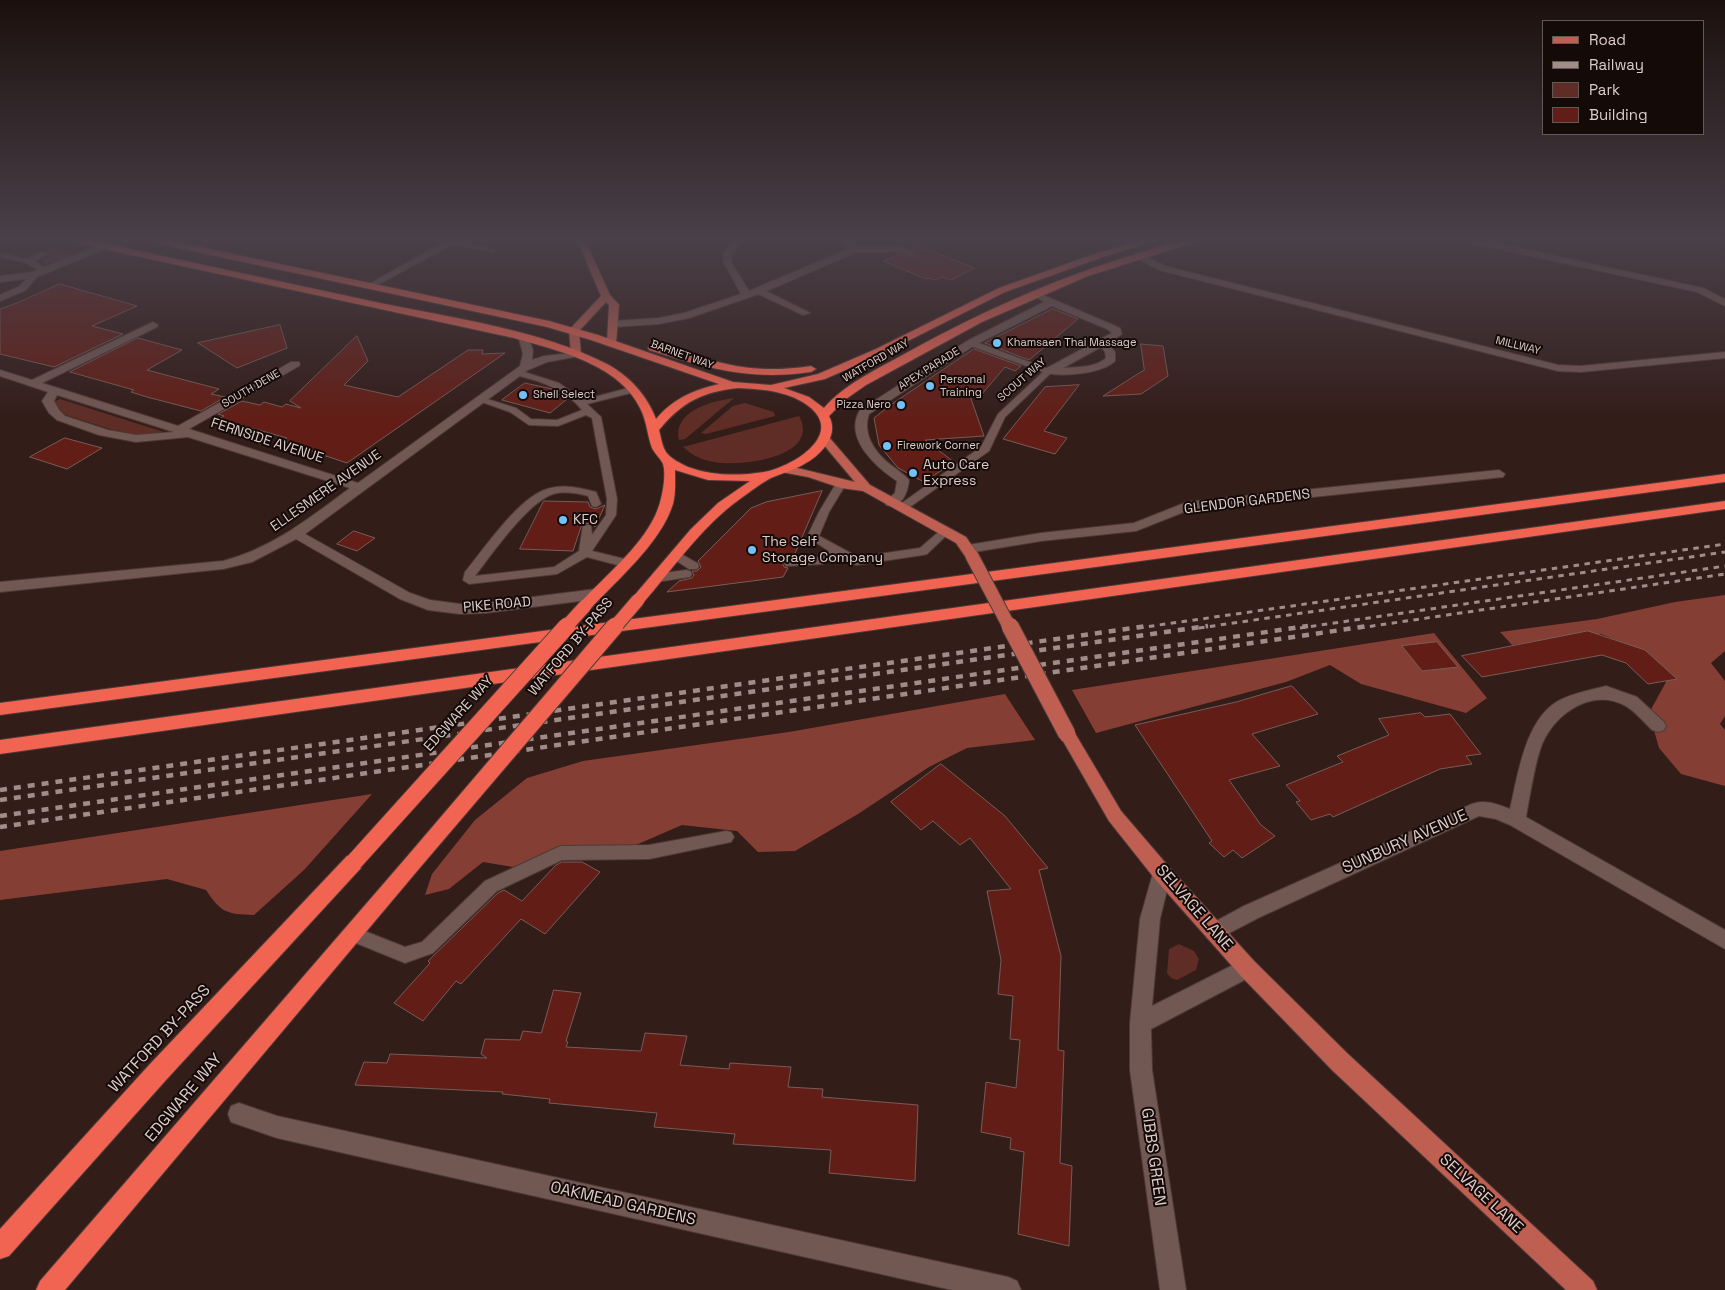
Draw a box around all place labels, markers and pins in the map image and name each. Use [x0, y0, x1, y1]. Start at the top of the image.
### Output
place label: Khamsaen Thai Massage [1007, 336, 1136, 350]
marker: Khamsaen Thai Massage [991, 337, 1003, 349]
place label: Personal Training [940, 373, 985, 399]
marker: Personal Training [924, 380, 936, 392]
place label: Shell Select [533, 388, 595, 402]
marker: Shell Select [517, 389, 529, 401]
place label: Pizza Nero [837, 398, 891, 412]
marker: Pizza Nero [895, 399, 907, 411]
place label: Firework Corner [897, 439, 980, 453]
marker: Firework Corner [881, 440, 893, 452]
place label: Auto Care Express [923, 457, 989, 490]
marker: Auto Care Express [907, 467, 919, 479]
place label: KFC [573, 512, 598, 528]
marker: KFC [557, 514, 569, 526]
place label: The Self Storage Company [762, 534, 883, 566]
marker: The Self Storage Company [746, 544, 758, 556]

